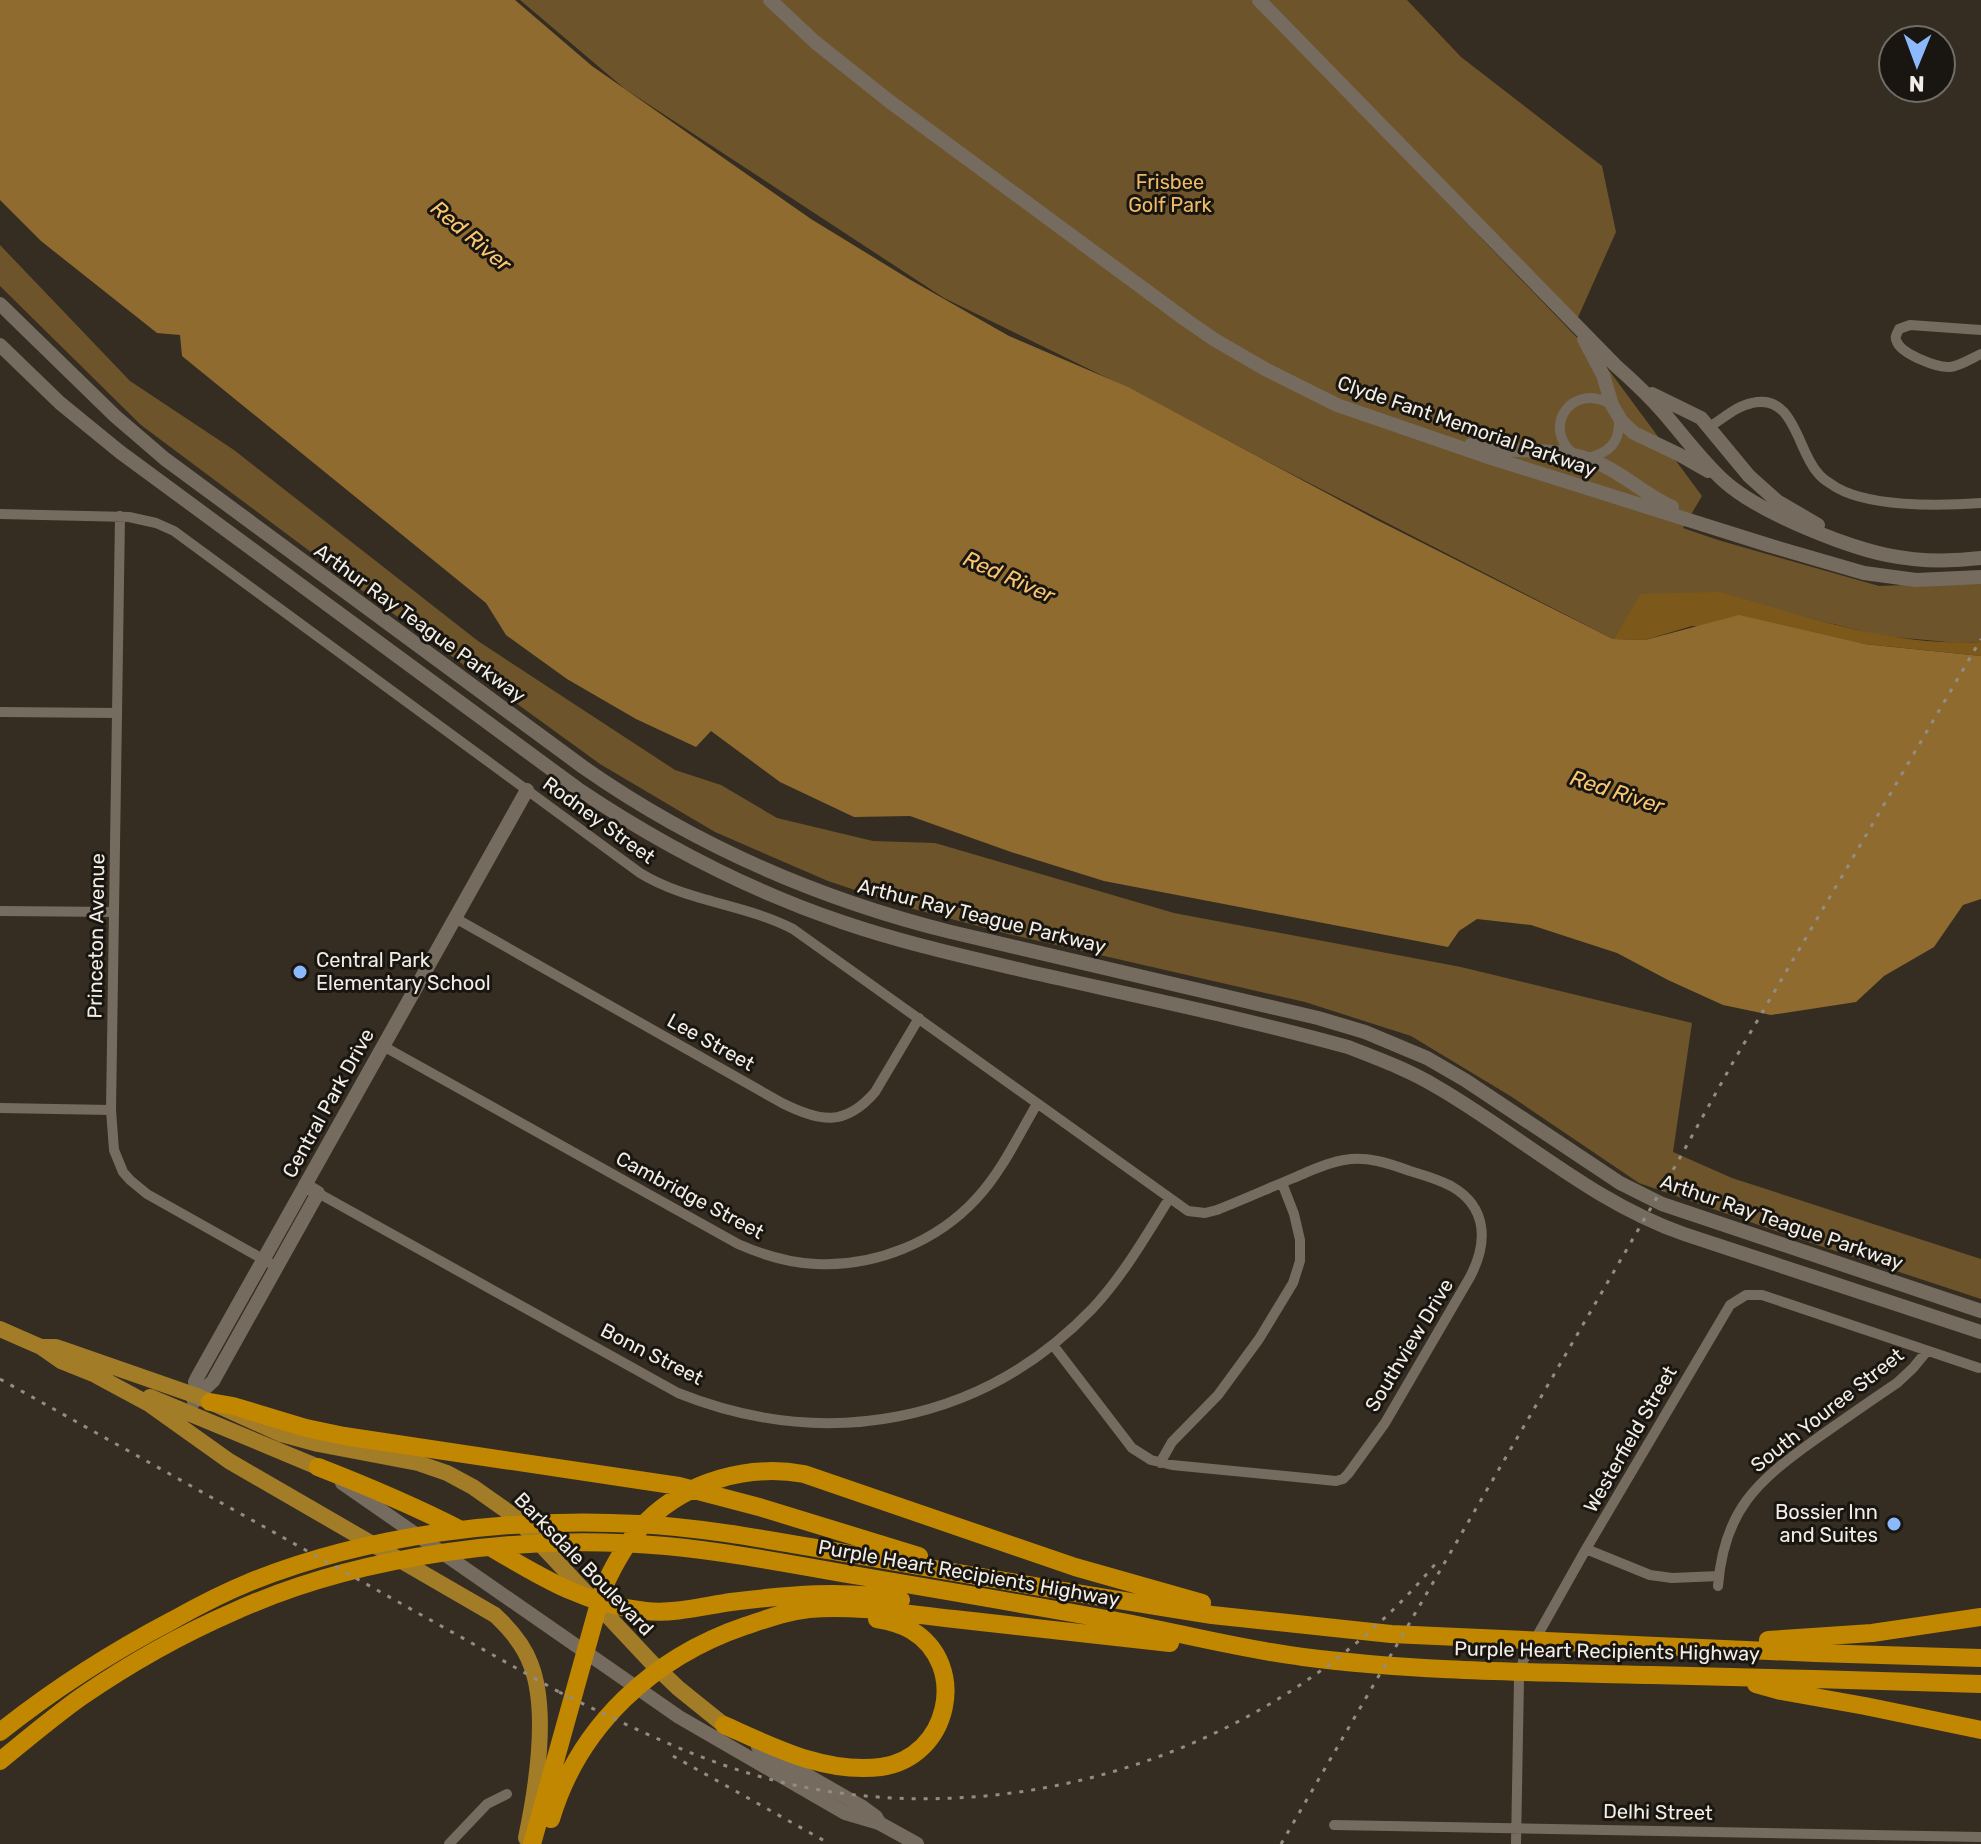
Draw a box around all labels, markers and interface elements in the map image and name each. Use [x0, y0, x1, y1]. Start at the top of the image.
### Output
north arrow [1877, 24, 1957, 104]
text: N [1909, 70, 1925, 97]
park label: Frisbee Golf Park [1128, 170, 1213, 217]
water label: Red River [425, 194, 518, 279]
street label: Clyde Fant Memorial Parkway [1334, 370, 1600, 482]
street label: Arthur Ray Teague Parkway [310, 538, 530, 708]
water label: Red River [959, 545, 1060, 610]
water label: Red River [1567, 764, 1669, 820]
street label: Rodney Street [538, 771, 660, 869]
street label: Princeton Avenue [83, 853, 109, 1019]
street label: Arthur Ray Teague Parkway [855, 874, 1109, 958]
place label: Central Park Elementary School [316, 948, 491, 995]
marker: Central Park Elementary School [291, 963, 309, 981]
street label: Lee Street [663, 1008, 759, 1076]
street label: Central Park Drive [277, 1024, 379, 1182]
street label: Cambridge Street [612, 1146, 768, 1244]
street label: Arthur Ray Teague Parkway [1657, 1169, 1907, 1275]
street label: Southview Drive [1360, 1274, 1458, 1416]
street label: Bonn Street [597, 1318, 707, 1390]
street label: South Youree Street [1746, 1343, 1908, 1477]
street label: Westerfield Street [1578, 1361, 1682, 1517]
street label: Barksdale Boulevard [509, 1487, 659, 1641]
place label: Bossier Inn and Suites [1775, 1500, 1878, 1547]
marker: Bossier Inn and Suites [1885, 1515, 1903, 1533]
street label: Purple Heart Recipients Highway [816, 1535, 1122, 1611]
street label: Purple Heart Recipients Highway [1454, 1636, 1760, 1666]
street label: Delhi Street [1603, 1799, 1713, 1825]

